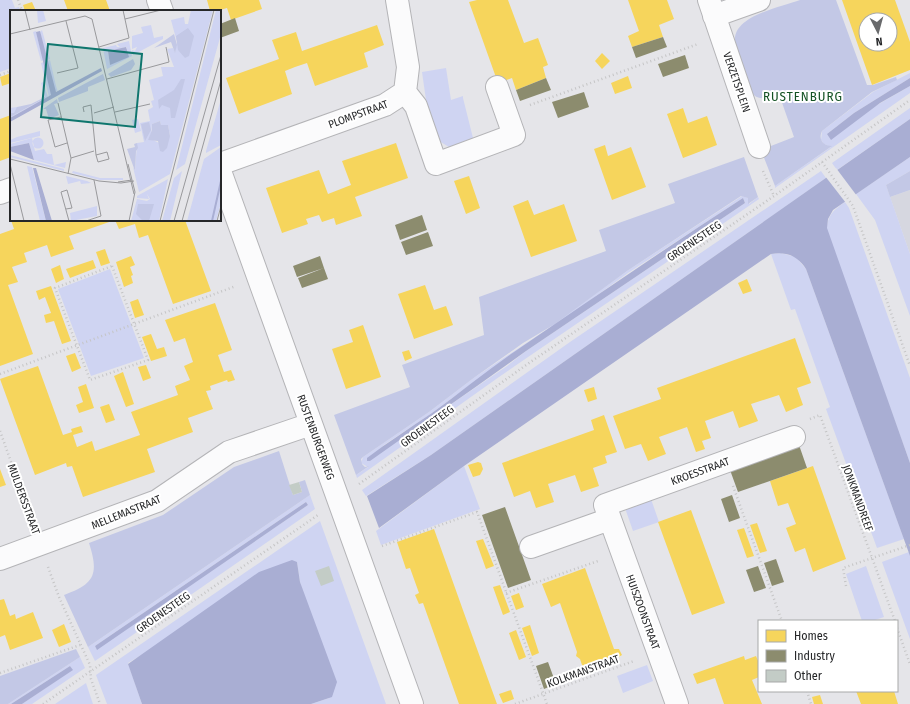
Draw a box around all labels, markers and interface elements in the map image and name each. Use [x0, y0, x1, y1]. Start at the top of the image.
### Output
inset map [10, 10, 221, 221]
north arrow [858, 12, 898, 52]
text: N [875, 35, 883, 48]
street label: VERZETSPLEIN [720, 50, 753, 114]
district label: RUSTENBURG [763, 89, 843, 104]
street label: PLOMPSTRAAT [326, 97, 391, 131]
street label: GROENESTEEG [665, 218, 724, 264]
street label: RUSTENBURGERWEG [294, 393, 337, 482]
street label: GROENESTEEG [398, 403, 457, 450]
street label: KROESSTRAAT [669, 455, 732, 488]
street label: MULDERSSTRAAT [5, 462, 43, 537]
street label: JONKMANDREEF [839, 463, 876, 534]
street label: MELLEMASTRAAT [89, 492, 164, 532]
street label: HUISZOONSTRAAT [623, 573, 662, 652]
street label: GROENESTEEG [134, 589, 193, 636]
legend [758, 620, 898, 692]
text: Homes [794, 629, 828, 643]
text: Industry [794, 649, 835, 663]
street label: KOLKMANSTRAAT [545, 652, 622, 691]
text: Other [794, 669, 823, 683]

